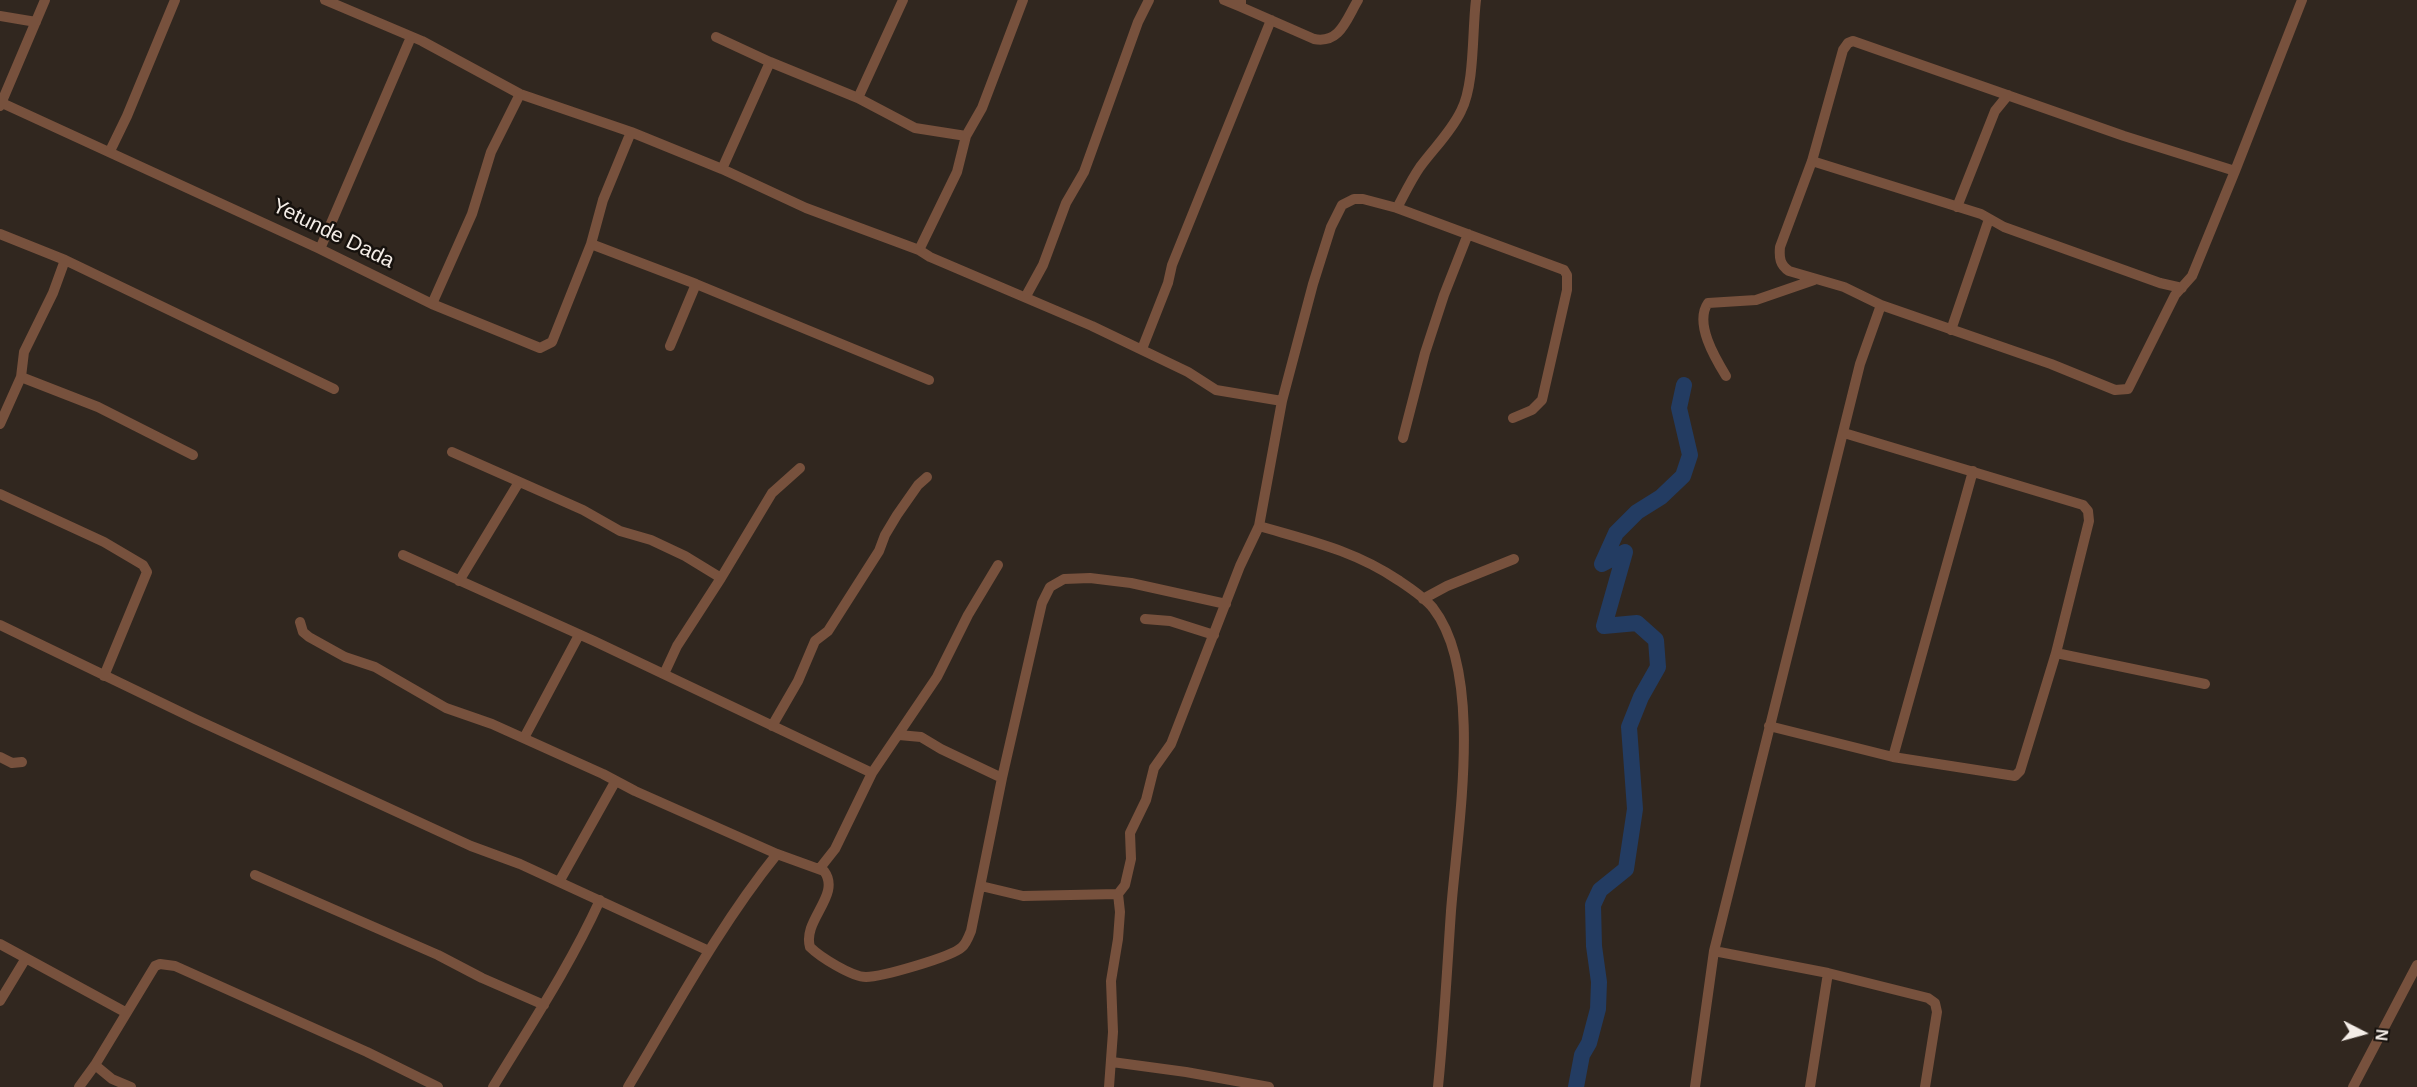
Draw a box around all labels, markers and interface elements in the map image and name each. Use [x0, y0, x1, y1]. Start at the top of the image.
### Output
street label: Yetunde Dada [268, 194, 398, 274]
north arrow [2333, 1003, 2393, 1063]
text: N [2372, 1028, 2390, 1042]

